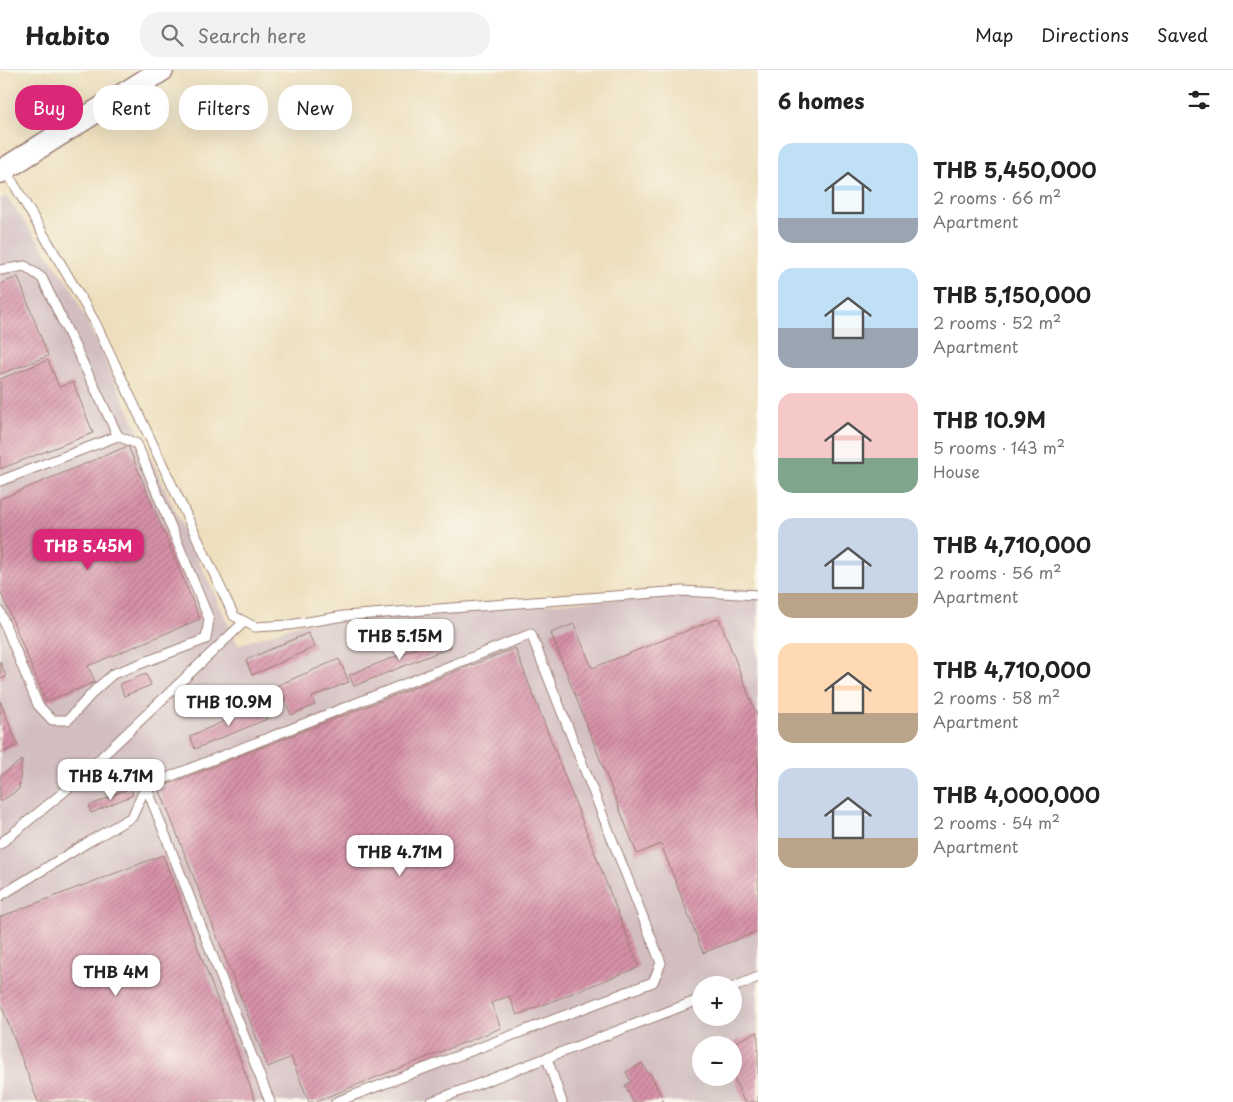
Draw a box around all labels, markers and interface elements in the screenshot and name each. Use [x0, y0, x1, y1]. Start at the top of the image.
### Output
search box [140, 12, 490, 57]
text: Habito [25, 17, 110, 53]
icon: search [158, 21, 186, 49]
text: Search here [198, 21, 306, 49]
text: Map [975, 21, 1013, 48]
text: Directions [1041, 21, 1129, 48]
text: Saved [1157, 21, 1208, 48]
text: 6 homes [778, 84, 864, 116]
chip: Buy [15, 85, 83, 130]
chip: Rent [93, 85, 169, 130]
chip: Filters [179, 85, 268, 130]
chip: New [278, 85, 352, 130]
icon: filters [1185, 86, 1213, 114]
text: THB 5,450,000 [933, 153, 1097, 185]
icon: home [818, 163, 878, 223]
text: 2 rooms · 66 m² [933, 185, 1061, 209]
text: Apartment [933, 209, 1018, 233]
text: THB 5,150,000 [933, 278, 1091, 310]
icon: home [818, 288, 878, 348]
text: 2 rooms · 52 m² [933, 310, 1061, 334]
text: Apartment [933, 334, 1018, 358]
text: THB 10.9M [933, 403, 1046, 435]
icon: home [818, 413, 878, 473]
text: 5 rooms · 143 m² [933, 435, 1065, 459]
text: House [933, 459, 980, 483]
pin: THB 5.45M [31, 528, 145, 571]
text: THB 4,710,000 [933, 528, 1091, 560]
text: THB 5.45M [44, 533, 132, 557]
icon: home [818, 538, 878, 598]
text: 2 rooms · 56 m² [933, 560, 1062, 584]
text: Apartment [933, 584, 1018, 608]
pin: THB 5.15M [343, 618, 457, 661]
text: THB 5.15M [358, 623, 442, 647]
text: THB 4,710,000 [933, 653, 1091, 685]
icon: home [818, 663, 878, 723]
pin: THB 10.9M [172, 684, 286, 727]
text: 2 rooms · 58 m² [933, 685, 1060, 709]
text: THB 10.9M [186, 689, 272, 713]
text: Apartment [933, 709, 1018, 733]
pin: THB 4.71M [54, 758, 168, 801]
text: THB 4.71M [69, 763, 153, 787]
text: THB 4,000,000 [933, 778, 1100, 810]
icon: home [818, 788, 878, 848]
text: 2 rooms · 54 m² [933, 810, 1060, 834]
pin: THB 4.71M [343, 834, 457, 877]
text: Apartment [933, 834, 1018, 858]
text: THB 4.71M [358, 839, 442, 863]
pin: THB 4M [75, 954, 157, 997]
text: THB 4M [83, 959, 149, 983]
map controls [692, 976, 742, 1086]
button: + [692, 976, 742, 1026]
button: − [692, 1036, 742, 1086]

